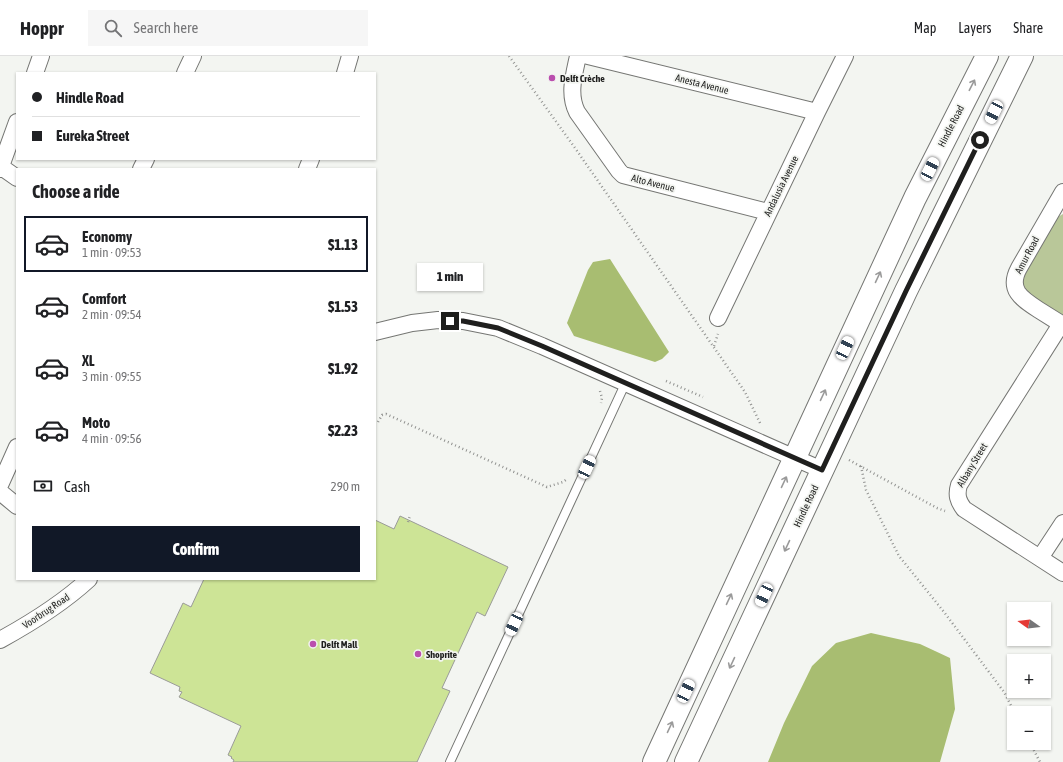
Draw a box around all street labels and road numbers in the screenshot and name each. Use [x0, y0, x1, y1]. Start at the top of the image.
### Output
street label: Anesta Avenue [674, 72, 730, 96]
street label: Hindle Road [936, 103, 966, 149]
street label: Andalusia Avenue [762, 153, 801, 218]
street label: Alto Avenue [630, 172, 676, 194]
street label: Amur Road [1013, 234, 1041, 275]
street label: Albany Street [955, 441, 989, 489]
street label: Hindle Road [791, 483, 821, 529]
street label: Voorbrug Road [20, 591, 72, 631]

